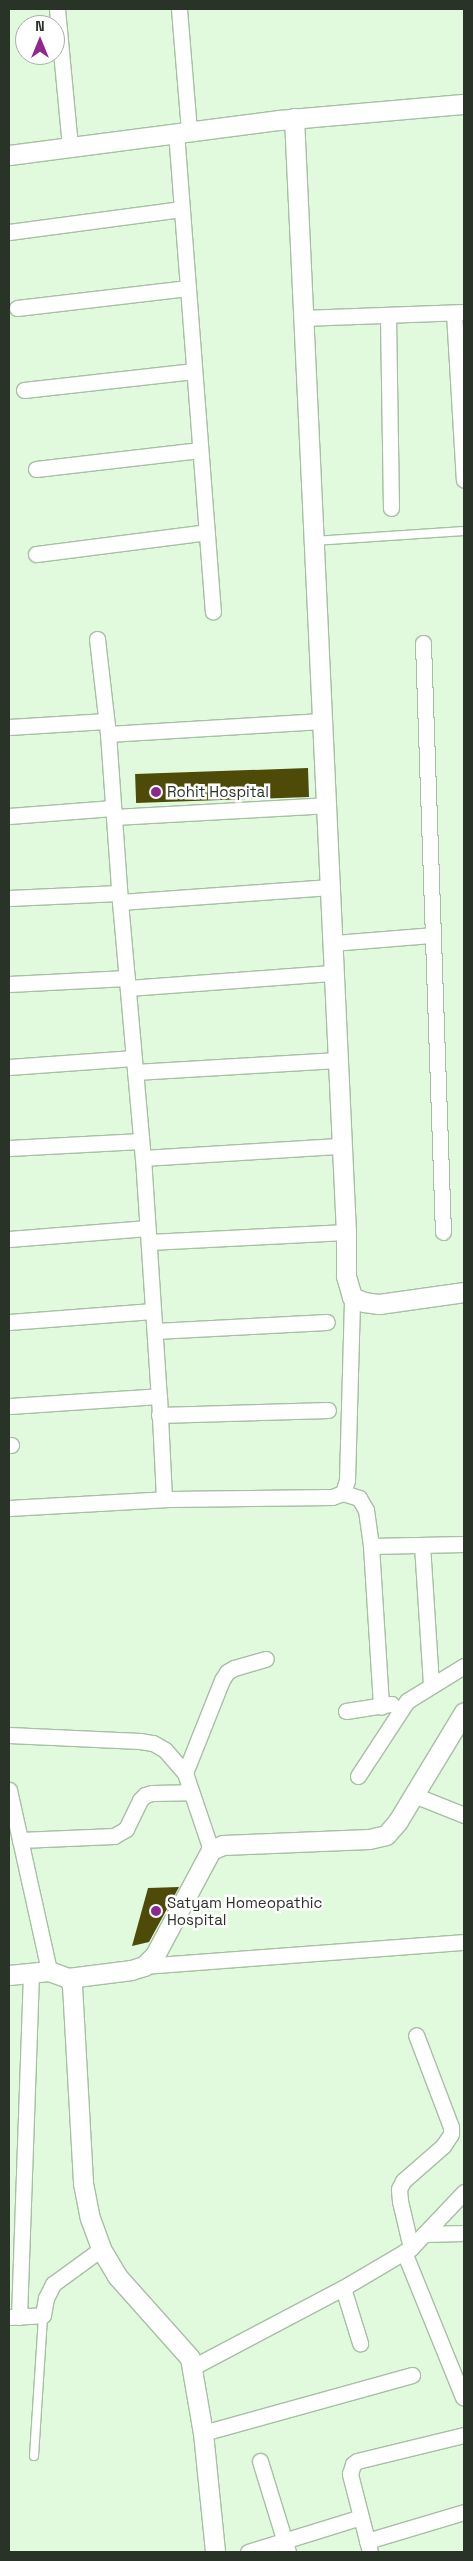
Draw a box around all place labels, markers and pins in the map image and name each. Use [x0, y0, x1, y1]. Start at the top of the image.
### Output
place label: Rohit Hospital [167, 783, 269, 801]
marker: Rohit Hospital [149, 785, 163, 799]
place label: Satyam Homeopathic Hospital [167, 1893, 323, 1928]
marker: Satyam Homeopathic Hospital [149, 1904, 163, 1918]

